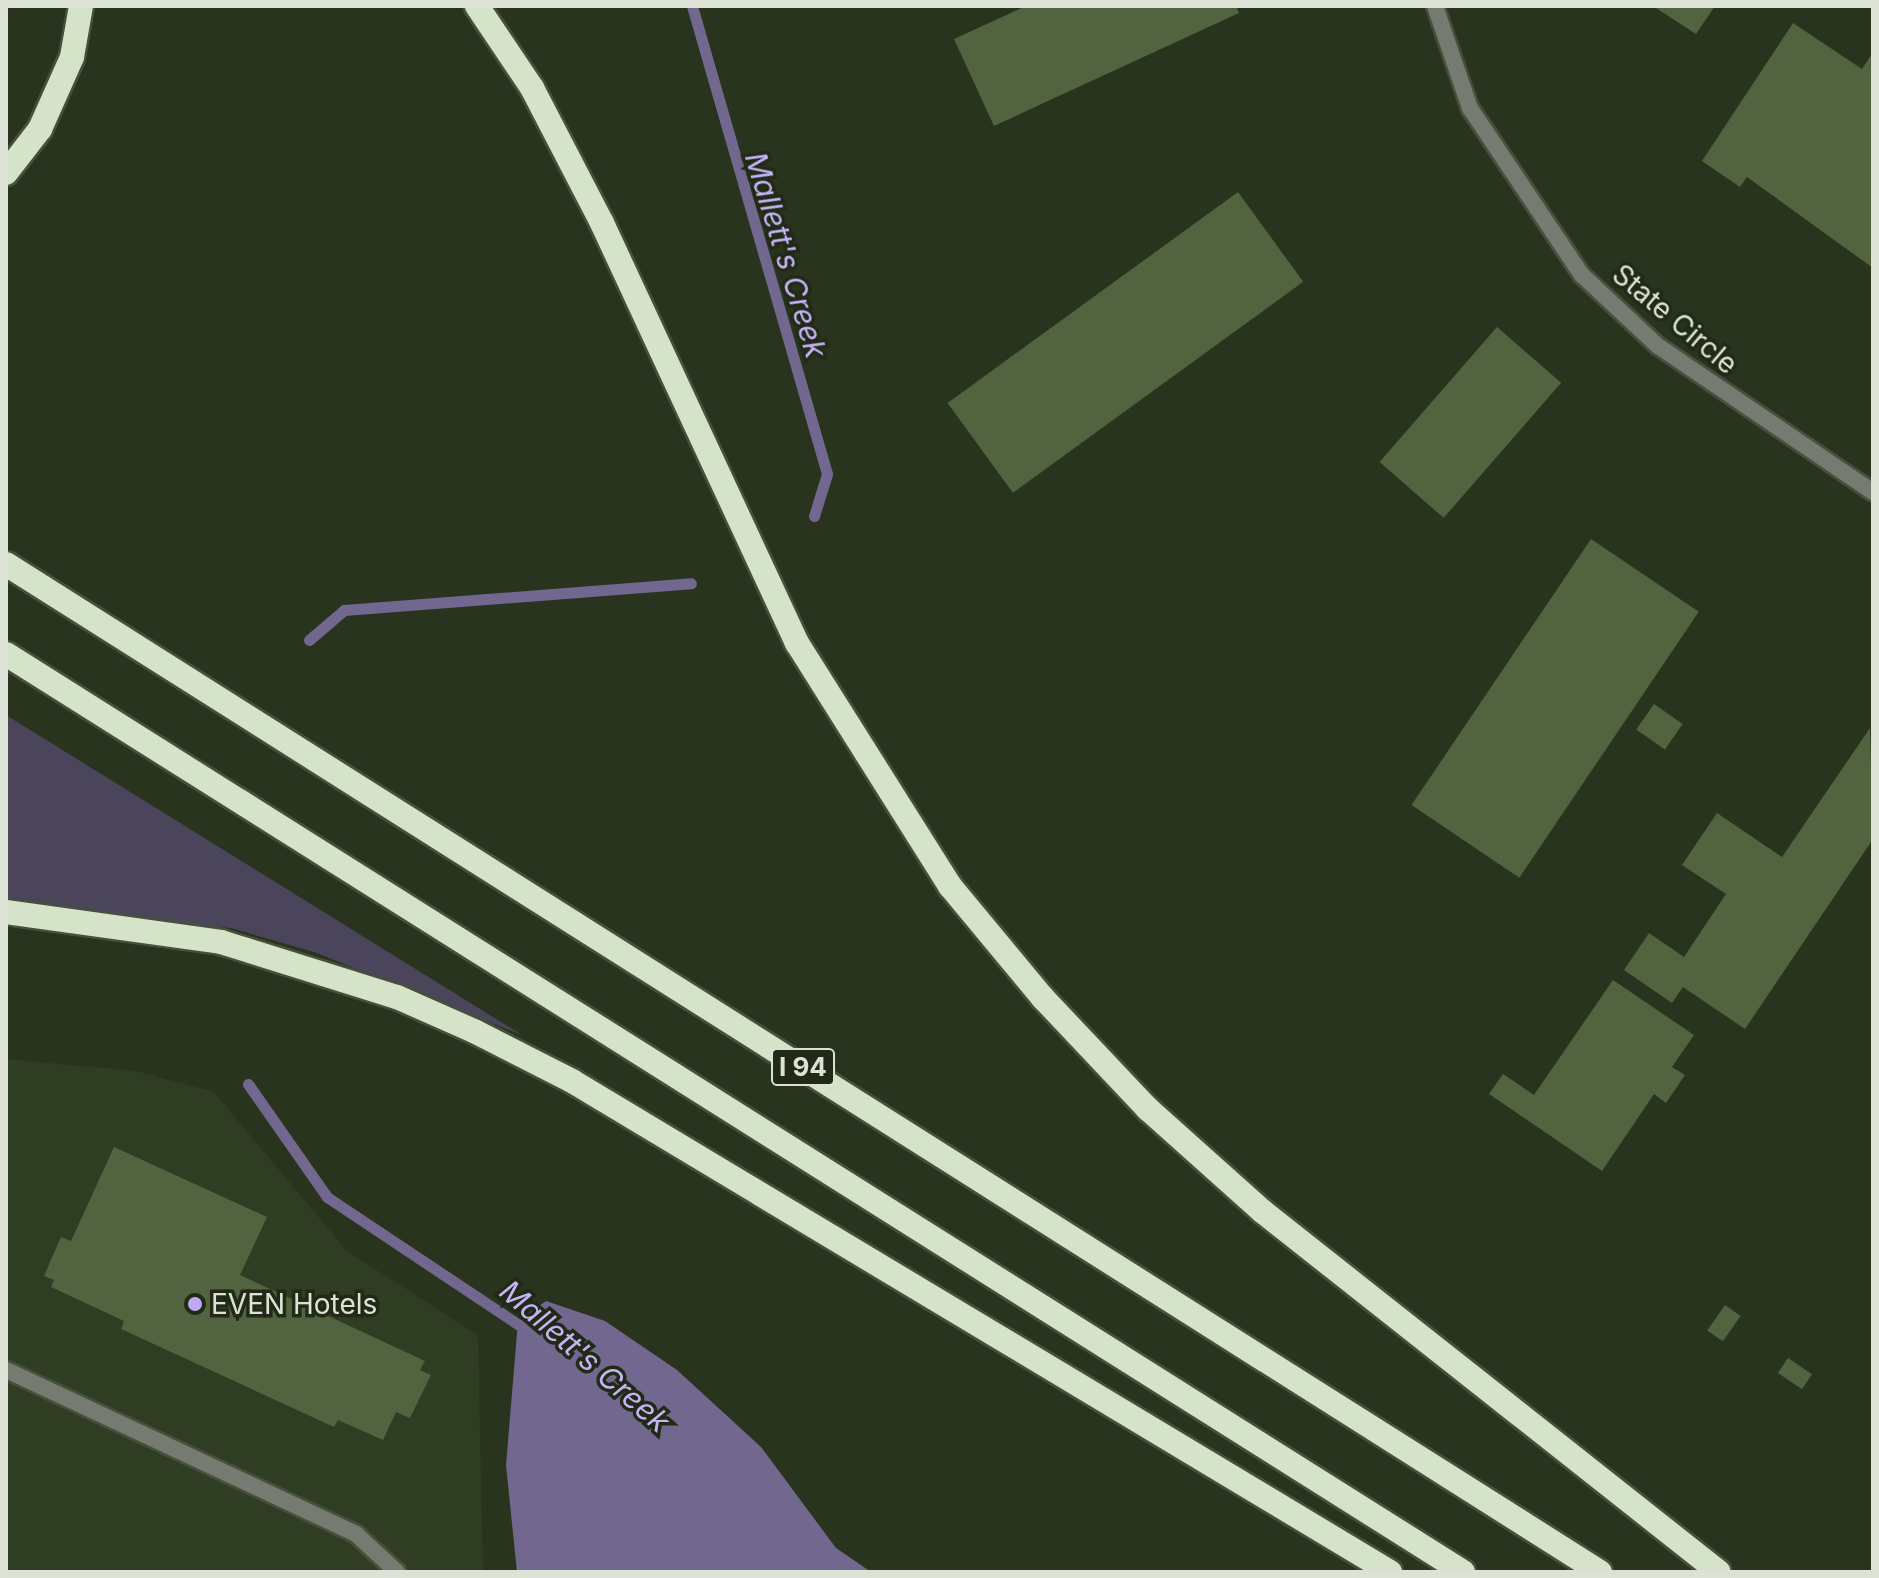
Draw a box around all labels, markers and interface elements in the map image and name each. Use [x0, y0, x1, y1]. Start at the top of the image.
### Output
water label: Mallett's Creek [738, 148, 834, 362]
street label: State Circle [1606, 257, 1744, 381]
road number: I 94 [771, 1045, 835, 1089]
water label: Mallett's Creek [493, 1272, 677, 1440]
place label: EVEN Hotels [211, 1287, 377, 1321]
marker: EVEN Hotels [186, 1295, 204, 1313]

